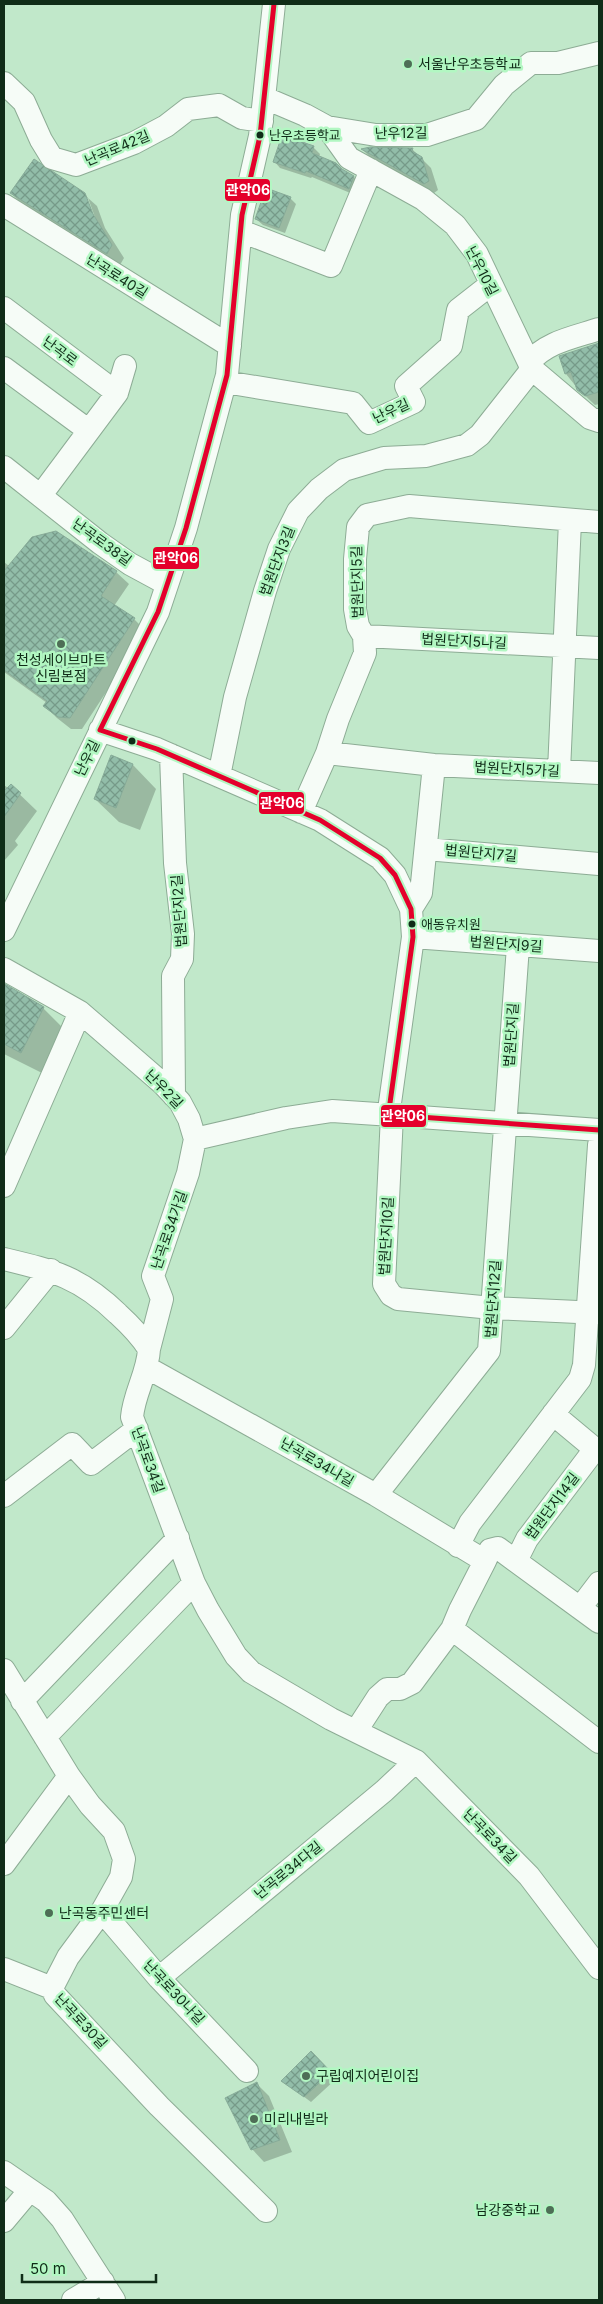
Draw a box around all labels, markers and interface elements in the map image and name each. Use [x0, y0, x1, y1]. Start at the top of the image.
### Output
place label: 서울난우초등학교 [418, 55, 521, 72]
marker: 서울난우초등학교 [402, 58, 414, 70]
street label: 난우12길 [374, 124, 428, 141]
street label: 난곡로42길 [82, 126, 152, 169]
place label: 난우초등학교 [269, 127, 341, 143]
marker: 난우초등학교 [255, 130, 265, 140]
line badge: 관악06 [224, 178, 271, 202]
text: 관악06 [226, 181, 270, 198]
street label: 난우10길 [463, 243, 502, 298]
street label: 난곡로40길 [83, 250, 151, 301]
street label: 난곡로 [40, 332, 81, 369]
street label: 난우길 [370, 395, 412, 426]
street label: 난곡로38길 [69, 514, 135, 569]
street label: 법원단지3길 [256, 524, 298, 598]
street label: 법원단지5길 [347, 545, 366, 619]
line badge: 관악06 [152, 546, 200, 570]
text: 관악06 [154, 549, 198, 566]
street label: 법원단지5나길 [421, 630, 507, 651]
marker: 천성세이브마트 신림본점 [55, 638, 67, 650]
place label: 천성세이브마트 신림본점 [16, 651, 106, 684]
unlabelled marker [127, 736, 137, 746]
street label: 난우길 [70, 737, 103, 779]
street label: 법원단지5가길 [474, 758, 560, 779]
line badge: 관악06 [258, 791, 305, 815]
text: 관악06 [260, 794, 304, 811]
street label: 법원단지7길 [444, 841, 518, 864]
street label: 법원단지2길 [167, 874, 190, 948]
place label: 애동유치원 [421, 916, 481, 932]
marker: 애동유치원 [407, 919, 417, 929]
street label: 법원단지9길 [469, 932, 543, 955]
street label: 법원단지길 [500, 1002, 521, 1068]
street label: 난우2길 [142, 1066, 187, 1112]
line badge: 관악06 [380, 1104, 427, 1128]
text: 관악06 [381, 1107, 425, 1124]
street label: 난곡로34가길 [147, 1188, 190, 1271]
street label: 법원단지10길 [375, 1196, 396, 1276]
street label: 법원단지12길 [481, 1259, 504, 1339]
street label: 난곡로34길 [129, 1424, 168, 1495]
street label: 난곡로34나길 [277, 1434, 357, 1489]
street label: 법원단지14길 [521, 1469, 582, 1542]
street label: 난곡로34길 [460, 1805, 521, 1866]
street label: 난곡로34다길 [250, 1837, 325, 1902]
place label: 난곡동주민센터 [59, 1904, 149, 1921]
marker: 난곡동주민센터 [43, 1907, 55, 1919]
street label: 난곡로30나길 [140, 1956, 209, 2027]
street label: 난곡로30길 [52, 1990, 111, 2052]
place label: 구립예지어린이집 [316, 2067, 419, 2084]
marker: 구립예지어린이집 [300, 2070, 312, 2082]
place label: 미리내빌라 [264, 2110, 329, 2127]
marker: 미리내빌라 [248, 2113, 260, 2125]
place label: 남강중학교 [476, 2201, 540, 2218]
marker: 남강중학교 [544, 2204, 556, 2216]
scale bar [22, 2252, 156, 2284]
text: 50 m [30, 2259, 66, 2278]

